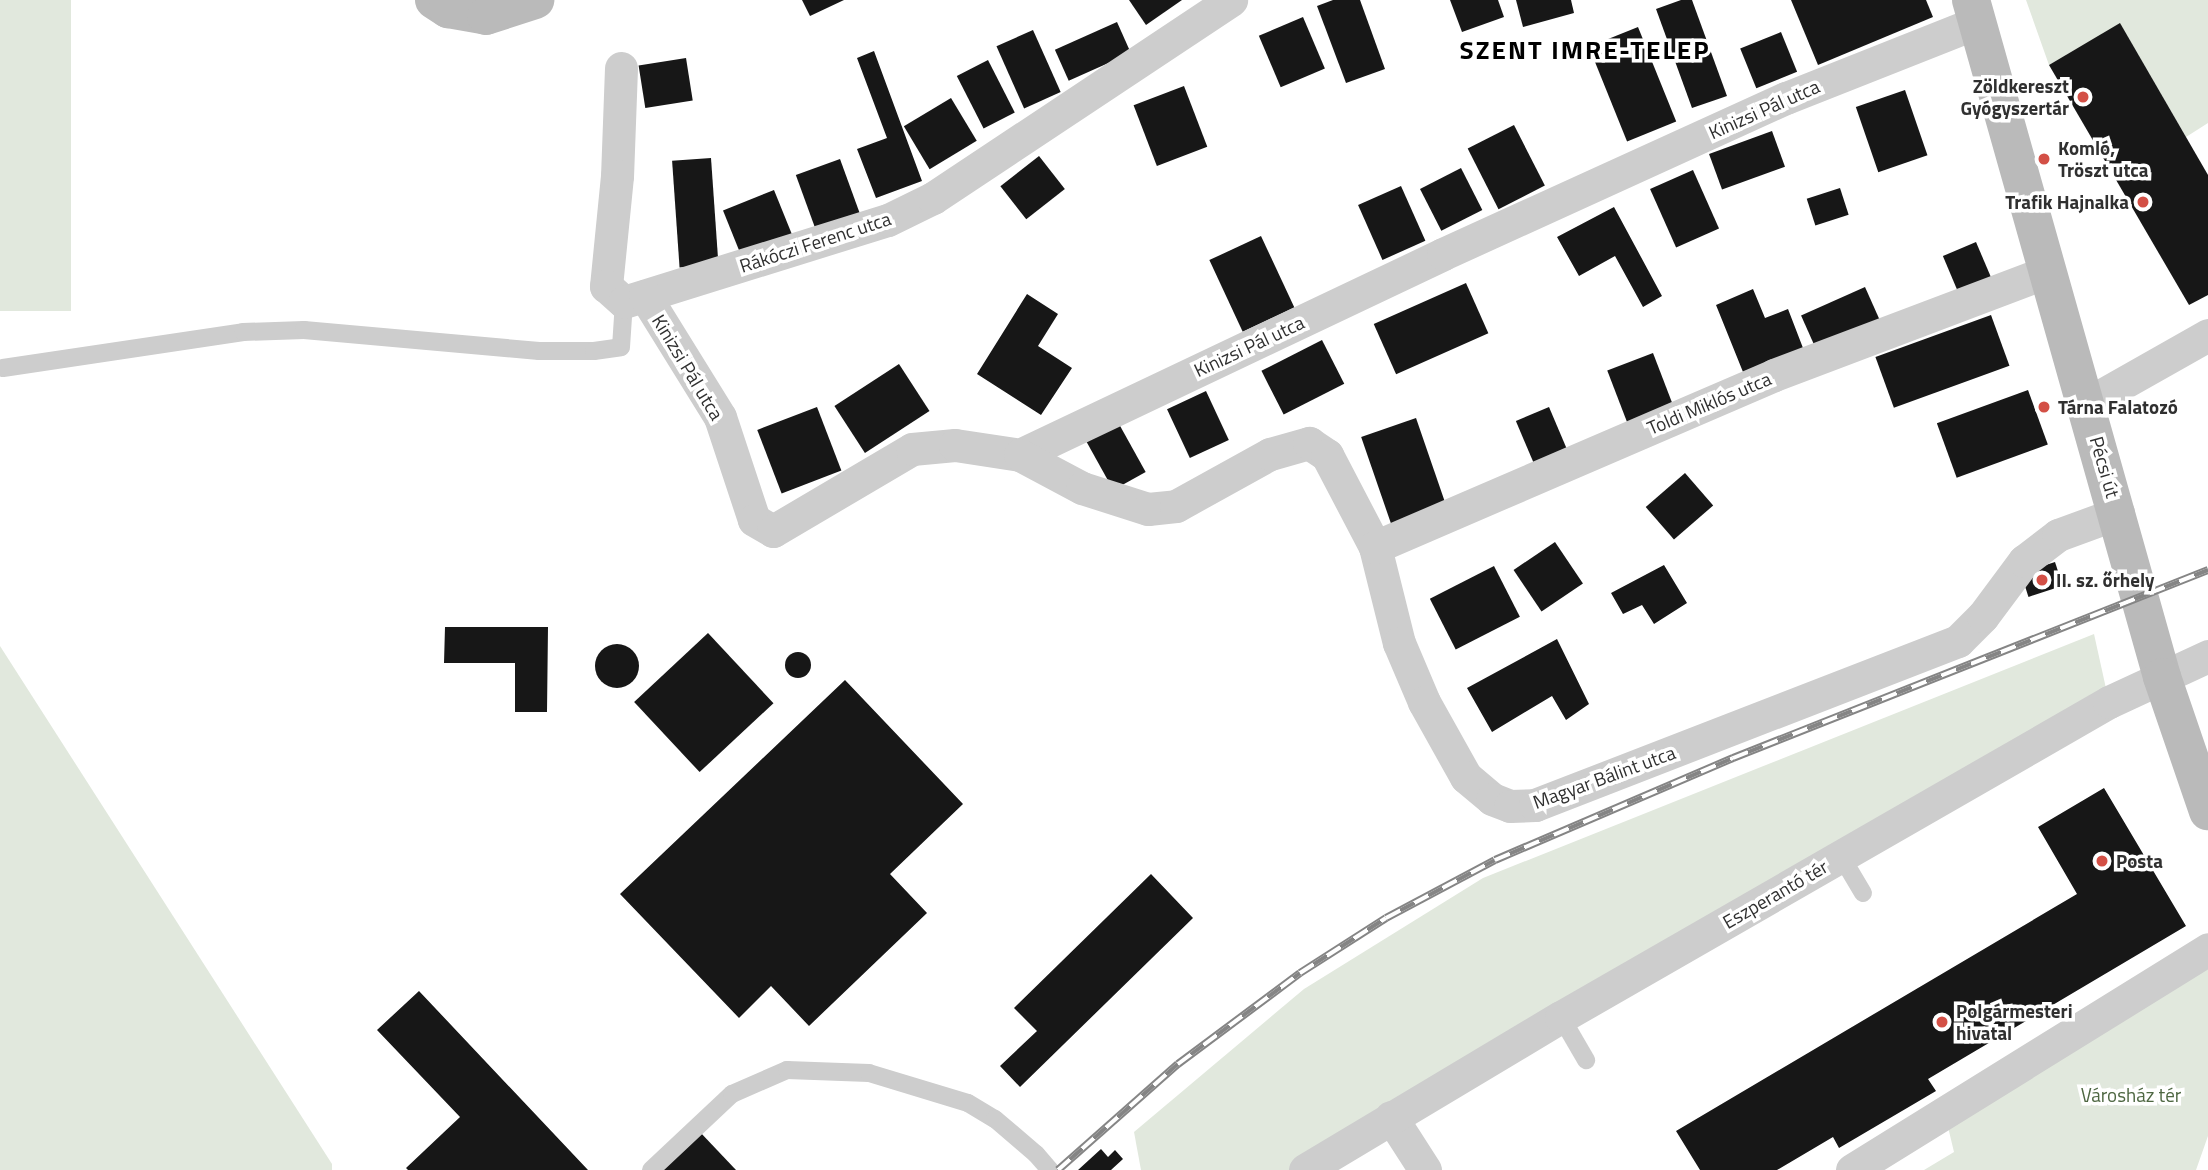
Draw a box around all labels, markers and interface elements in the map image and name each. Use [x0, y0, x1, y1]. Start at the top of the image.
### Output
district label: SZENT IMRE-TELEP [1462, 34, 1708, 66]
street label: Kinizsi Pál utca [1705, 74, 1823, 144]
place label: Zöldkereszt Gyógyszertár [1960, 75, 2069, 119]
marker: Zöldkereszt Gyógyszertár [2075, 89, 2091, 105]
place label: Komló, Tröszt utca [2058, 137, 2148, 181]
marker: Komló, Tröszt utca [2036, 151, 2052, 167]
place label: Trafik Hajnalka [2005, 191, 2129, 213]
marker: Trafik Hajnalka [2135, 194, 2151, 210]
street label: Rákóczi Ferenc utca [736, 207, 894, 277]
street label: Kinizsi Pál utca [648, 310, 728, 424]
street label: Kinizsi Pál utca [1190, 311, 1308, 381]
street label: Toldi Miklós utca [1644, 367, 1774, 439]
place label: Tárna Falatozó [2058, 396, 2178, 418]
marker: Tárna Falatozó [2036, 399, 2052, 415]
street label: Pécsi út [2085, 434, 2125, 500]
place label: II. sz. őrhely [2056, 569, 2155, 591]
marker: II. sz. őrhely [2034, 572, 2050, 588]
street label: Magyar Bálint utca [1530, 741, 1678, 813]
place label: Posta [2116, 850, 2163, 872]
marker: Posta [2094, 853, 2110, 869]
street label: Eszperantó tér [1718, 855, 1832, 933]
place label: Polgármesteri hivatal [1956, 1000, 2073, 1044]
marker: Polgármesteri hivatal [1934, 1014, 1950, 1030]
park label: Városház tér [2081, 1084, 2181, 1106]

